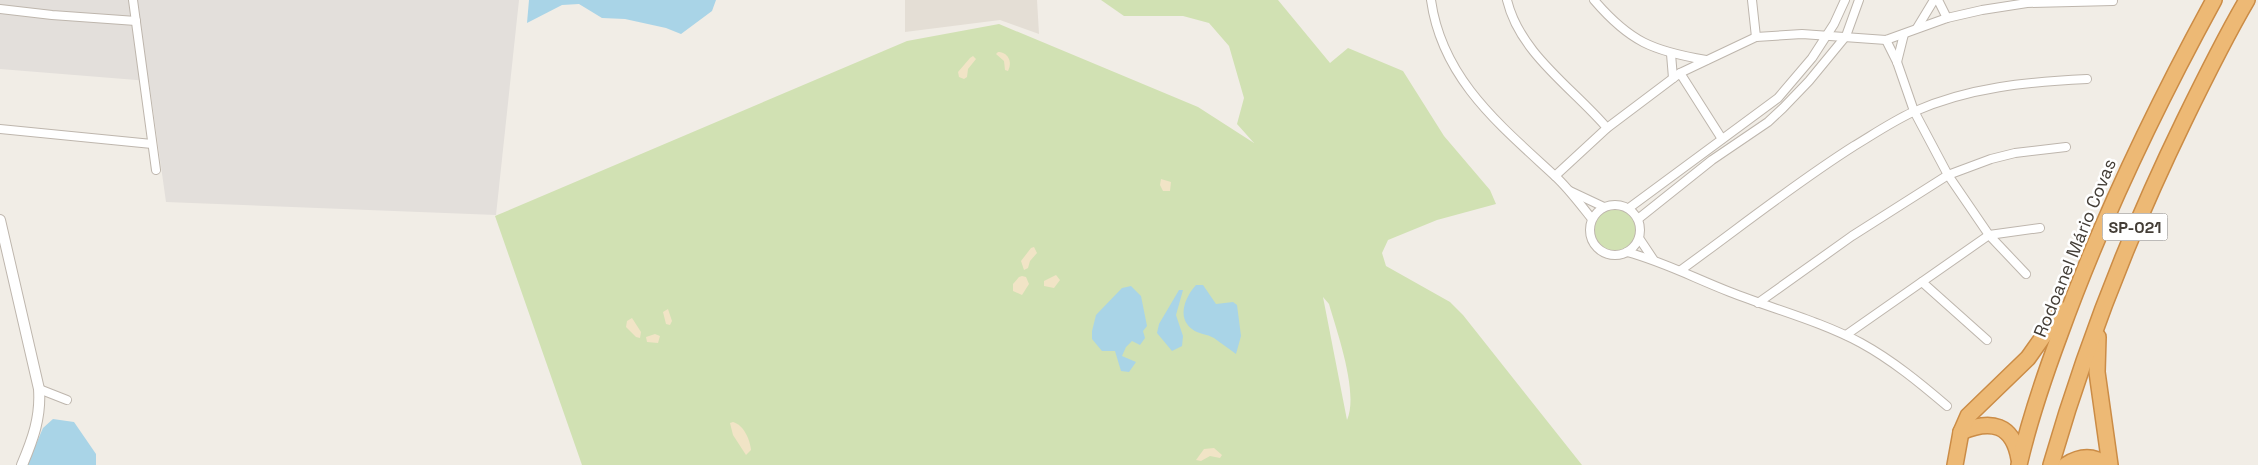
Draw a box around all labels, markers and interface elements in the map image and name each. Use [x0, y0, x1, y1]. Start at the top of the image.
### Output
street label: Rodoanel Mário Covas [2028, 155, 2121, 341]
road number: SP-021 [2102, 213, 2168, 240]

